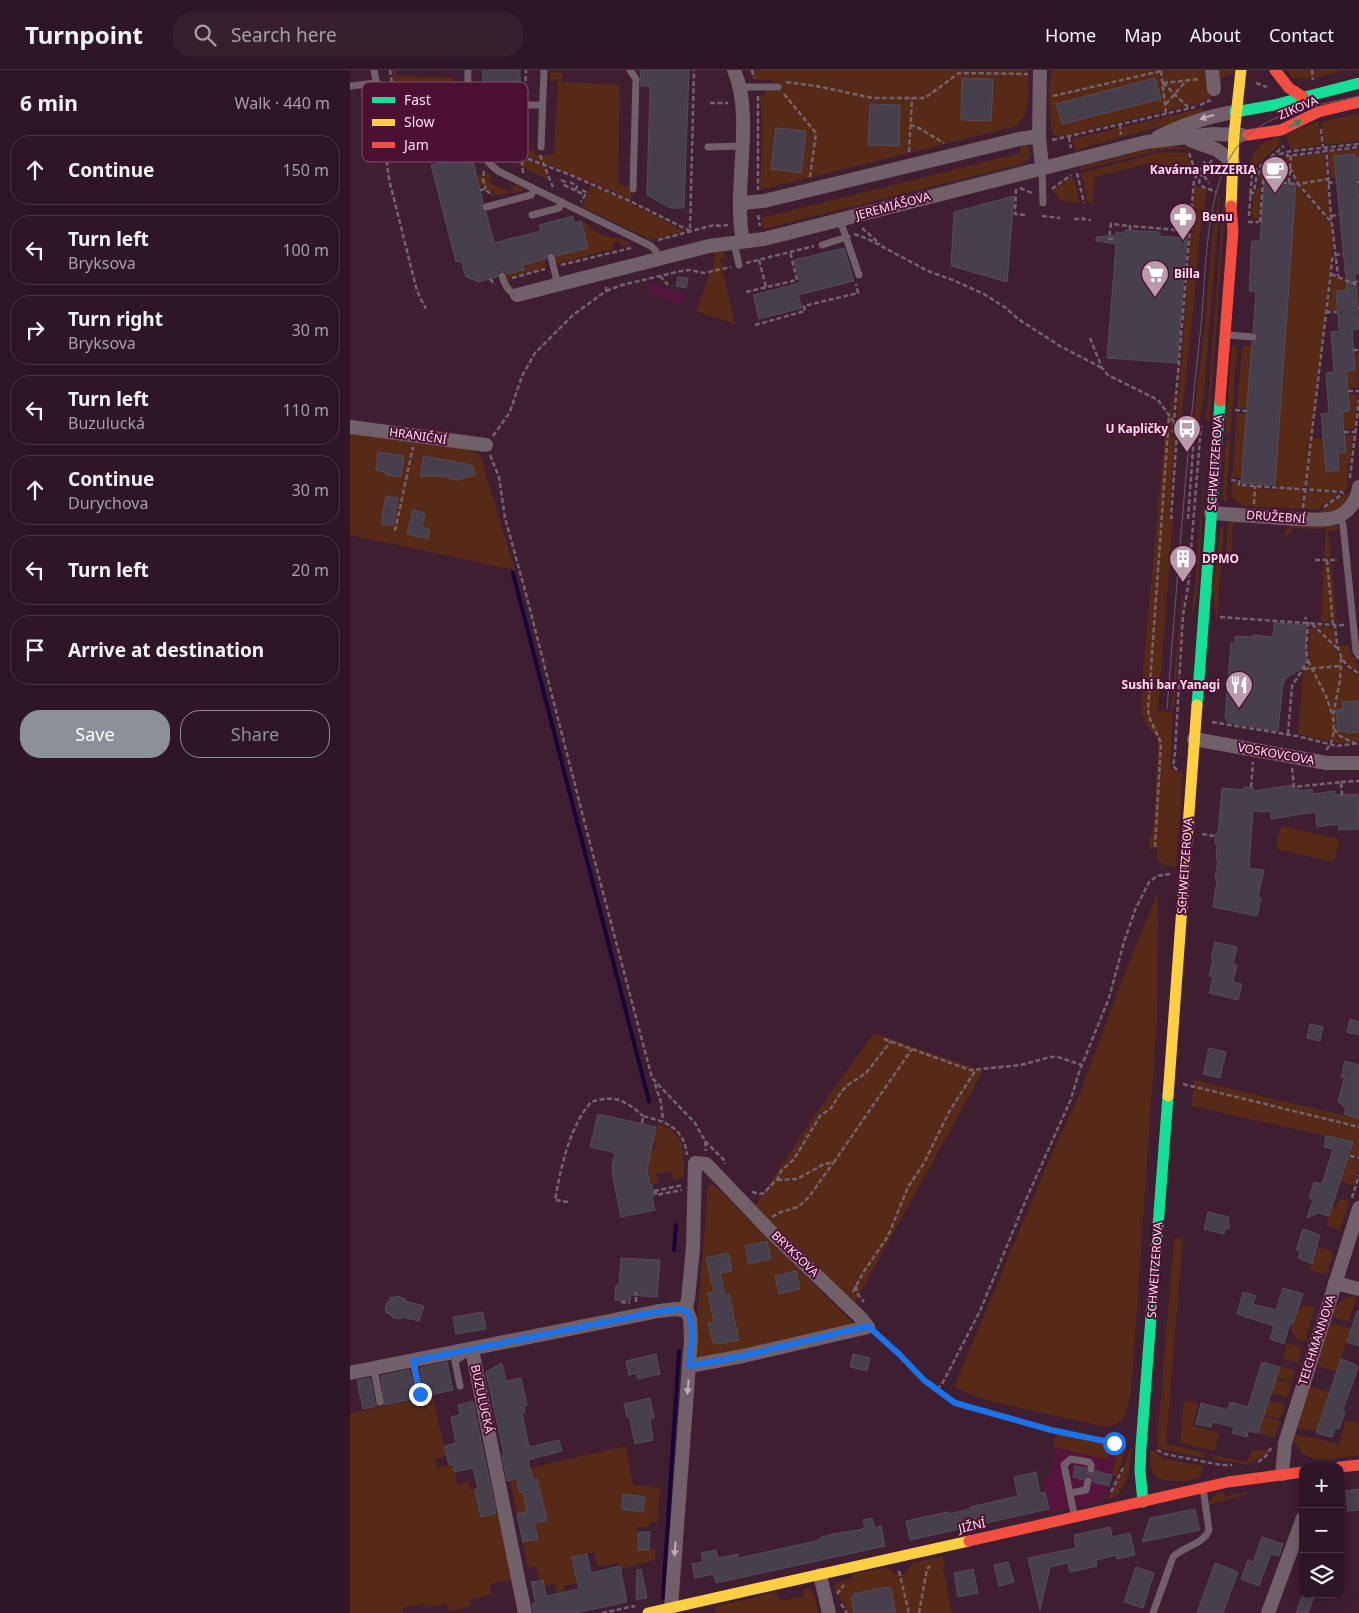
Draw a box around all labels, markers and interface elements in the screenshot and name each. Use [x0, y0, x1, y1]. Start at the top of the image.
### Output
search box [173, 12, 523, 57]
text: Turnpoint [25, 18, 143, 51]
icon: search [191, 21, 219, 49]
text: Search here [231, 22, 337, 48]
text: Home [1045, 23, 1096, 47]
text: Map [1124, 23, 1162, 47]
text: About [1190, 23, 1241, 47]
text: Contact [1269, 23, 1334, 47]
legend [362, 82, 528, 162]
text: 6 min [20, 89, 78, 117]
text: Fast [404, 90, 431, 109]
street label: ZIKOVA [1275, 91, 1321, 124]
text: Walk · 440 m [235, 92, 330, 114]
text: Slow [404, 112, 435, 131]
one-way arrow [1200, 114, 1215, 122]
one-way arrow [1287, 120, 1302, 128]
text: Jam [402, 135, 429, 154]
cafe icon: Kavárna PIZZERIA [1260, 155, 1290, 194]
icon: ahead [21, 156, 49, 184]
text: Continue [68, 157, 154, 183]
text: 150 m [282, 159, 329, 181]
place label: Kavárna PIZZERIA [1150, 161, 1257, 178]
street label: JEREMIÁŠOVA [853, 187, 933, 224]
pharmacy icon: Benu [1168, 202, 1198, 241]
place label: Benu [1202, 208, 1233, 225]
text: Turn left [68, 226, 149, 252]
icon: left [21, 236, 49, 264]
text: 100 m [282, 239, 329, 261]
text: Bryksova [68, 252, 136, 274]
supermarket icon: Billa [1140, 259, 1170, 298]
place label: Billa [1174, 265, 1200, 282]
text: Turn right [68, 306, 163, 332]
icon: right [21, 316, 49, 344]
text: 30 m [292, 319, 329, 341]
text: Bryksova [68, 332, 136, 354]
text: Turn left [68, 386, 149, 412]
icon: left [21, 396, 49, 424]
text: 110 m [282, 399, 329, 421]
text: Buzulucká [68, 412, 145, 434]
bus stop icon: U Kapličky [1172, 414, 1202, 453]
street label: SCHWEITZEROVA [1203, 414, 1226, 512]
place label: U Kapličky [1105, 420, 1168, 437]
street label: HRANIČNÍ [388, 423, 448, 448]
text: Continue [68, 466, 154, 492]
icon: ahead [21, 476, 49, 504]
text: 30 m [292, 479, 329, 501]
text: Durychova [68, 492, 148, 514]
street label: DRUŽEBNÍ [1246, 506, 1306, 527]
building icon: DPMO [1168, 544, 1198, 583]
place label: DPMO [1202, 550, 1239, 567]
icon: left [21, 556, 49, 584]
text: Turn left [68, 557, 149, 583]
text: 20 m [292, 559, 329, 581]
icon: arrive [21, 636, 49, 664]
text: Arrive at destination [68, 637, 264, 663]
restaurant icon: Sushi bar Yanagi [1224, 670, 1254, 709]
place label: Sushi bar Yanagi [1122, 676, 1220, 693]
button: Save [20, 710, 170, 758]
button: Share [180, 710, 330, 758]
street label: VOSKOVCOVA [1236, 738, 1316, 769]
street label: SCHWEITZEROVA [1173, 817, 1196, 915]
street label: SCHWEITZEROVA [1143, 1221, 1166, 1319]
street label: BRYKSOVA [768, 1227, 823, 1281]
street label: TEICHMANNOVA [1294, 1292, 1339, 1387]
street label: BUZULUCKÁ [467, 1363, 498, 1435]
one-way arrow [683, 1379, 691, 1395]
route end [409, 1383, 432, 1406]
route start [1103, 1432, 1126, 1455]
map controls [1299, 1463, 1344, 1598]
button: + [1299, 1463, 1344, 1508]
button: − [1299, 1508, 1344, 1553]
street label: JIŽNÍ [956, 1514, 987, 1537]
one-way arrow [671, 1541, 679, 1557]
button: layers [1299, 1553, 1344, 1598]

